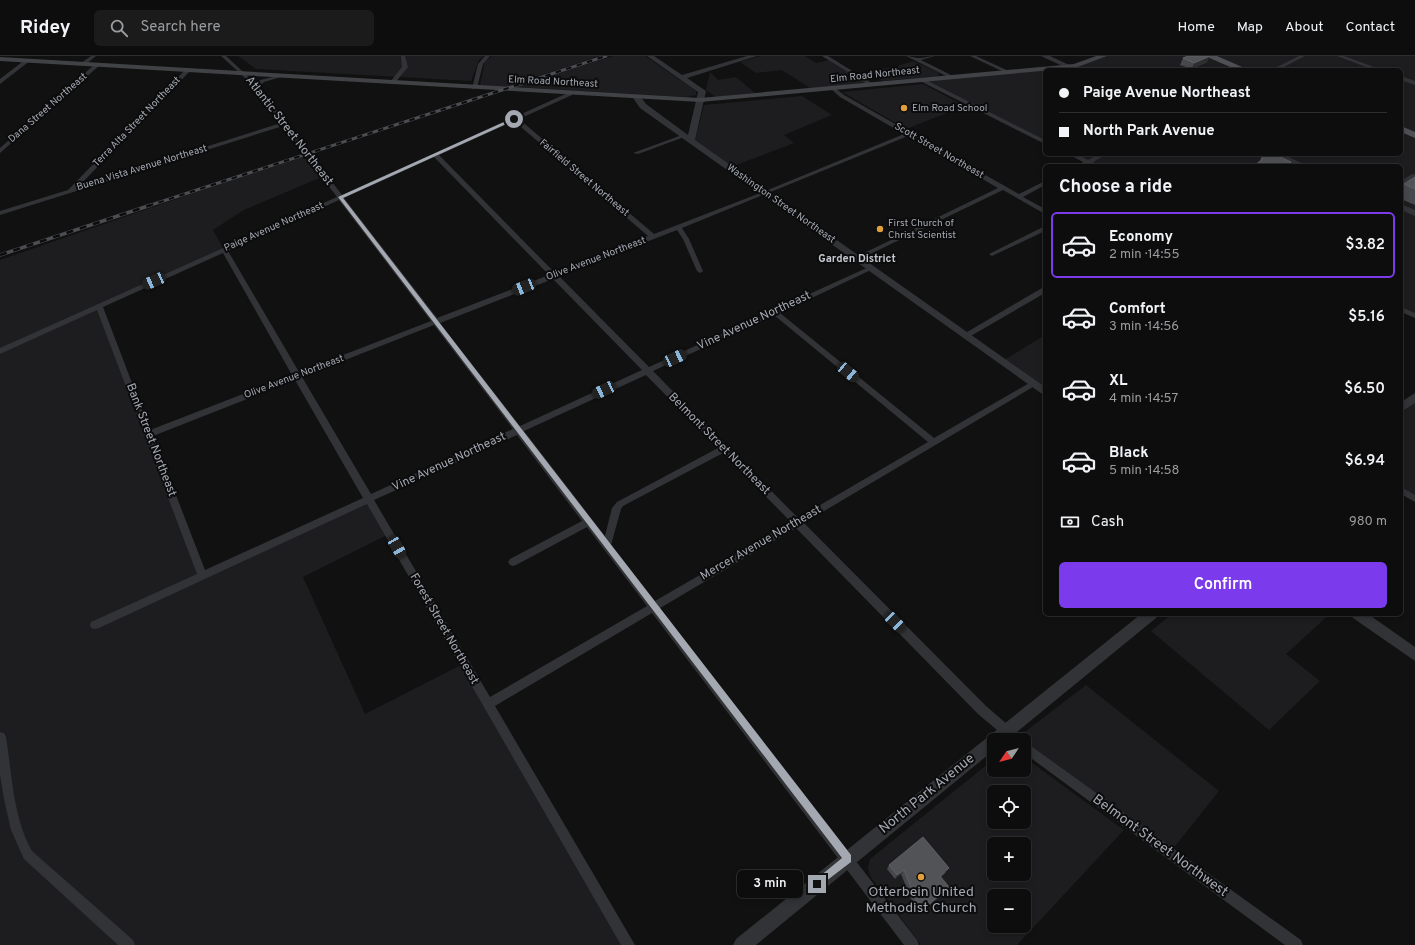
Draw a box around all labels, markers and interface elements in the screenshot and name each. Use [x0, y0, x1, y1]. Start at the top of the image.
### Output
search box [94, 10, 374, 46]
text: Ridey [20, 16, 70, 40]
icon: search [108, 17, 130, 39]
text: Search here [140, 18, 221, 37]
text: Home [1178, 19, 1215, 36]
text: Map [1237, 19, 1263, 36]
text: About [1285, 19, 1324, 36]
text: Contact [1346, 19, 1395, 36]
street label: Elm Road Northeast [830, 64, 921, 86]
street label: Dana Street Northeast [6, 70, 90, 146]
street label: Atlantic Street Northeast [241, 73, 337, 189]
street label: Elm Road Northeast [508, 73, 598, 91]
street label: Terra Alta Street Northeast [90, 74, 184, 170]
text: Paige Avenue Northeast [1083, 84, 1251, 103]
place label: Elm Road School [912, 102, 987, 115]
marker: Elm Road School [899, 103, 909, 113]
route start [505, 110, 523, 128]
street label: Scott Street Northeast [892, 120, 986, 182]
text: North Park Avenue [1083, 122, 1215, 141]
street label: Fairfield Street Northeast [536, 137, 632, 220]
street label: Buena Vista Avenue Northeast [75, 142, 209, 194]
street label: Washington Street Northeast [724, 161, 838, 247]
text: Choose a ride [1059, 176, 1172, 199]
street label: Paige Avenue Northeast [222, 199, 326, 255]
place label: First Church of Christ Scientist [888, 217, 956, 242]
marker: First Church of Christ Scientist [875, 224, 885, 234]
icon: car [1061, 227, 1097, 263]
text: Economy [1109, 228, 1173, 247]
street label: Olive Avenue Northeast [544, 234, 648, 284]
text: $3.82 [1345, 236, 1385, 255]
text: 2 min · 14:55 [1109, 247, 1180, 263]
district label: Garden District [818, 252, 896, 266]
car [141, 271, 167, 291]
car [511, 277, 537, 297]
street label: Vine Avenue Northeast [695, 288, 813, 354]
icon: car [1061, 299, 1097, 335]
text: Comfort [1109, 300, 1166, 319]
text: $5.16 [1348, 308, 1385, 327]
text: 3 min · 14:56 [1109, 319, 1179, 335]
car [662, 347, 688, 369]
street label: Olive Avenue Northeast [242, 352, 346, 402]
car [835, 360, 861, 384]
icon: car [1061, 371, 1097, 407]
text: XL [1109, 372, 1127, 391]
car [591, 379, 617, 401]
text: $6.50 [1344, 380, 1385, 399]
street label: Bank Street Northeast [122, 381, 180, 499]
street label: Belmont Street Northeast [664, 389, 774, 499]
text: 4 min · 14:57 [1109, 391, 1178, 407]
street label: Vine Avenue Northeast [390, 429, 508, 495]
icon: car [1061, 443, 1097, 479]
text: Black [1109, 444, 1149, 463]
text: $6.94 [1345, 452, 1385, 471]
text: 5 min · 14:58 [1109, 463, 1179, 479]
street label: Mercer Avenue Northeast [698, 502, 824, 584]
icon: cash [1059, 511, 1081, 533]
text: Cash [1091, 513, 1124, 532]
text: 980 m [1349, 514, 1387, 530]
car [386, 534, 408, 560]
button: Confirm [1059, 562, 1387, 608]
street label: Forest Street Northeast [406, 571, 482, 687]
car [882, 609, 908, 635]
north arrow [987, 733, 1031, 777]
map controls [987, 733, 1031, 933]
street label: North Park Avenue [876, 750, 978, 838]
button: locate [987, 785, 1031, 829]
street label: Belmont Street Northwest [1089, 791, 1231, 901]
button: + [987, 837, 1031, 881]
callout: 3 min [737, 870, 803, 898]
marker: Otterbein United Methodist Church [916, 872, 926, 882]
route end [808, 875, 826, 893]
text: 3 min [753, 876, 787, 892]
place label: Otterbein United Methodist Church [865, 884, 977, 917]
button: − [987, 889, 1031, 933]

